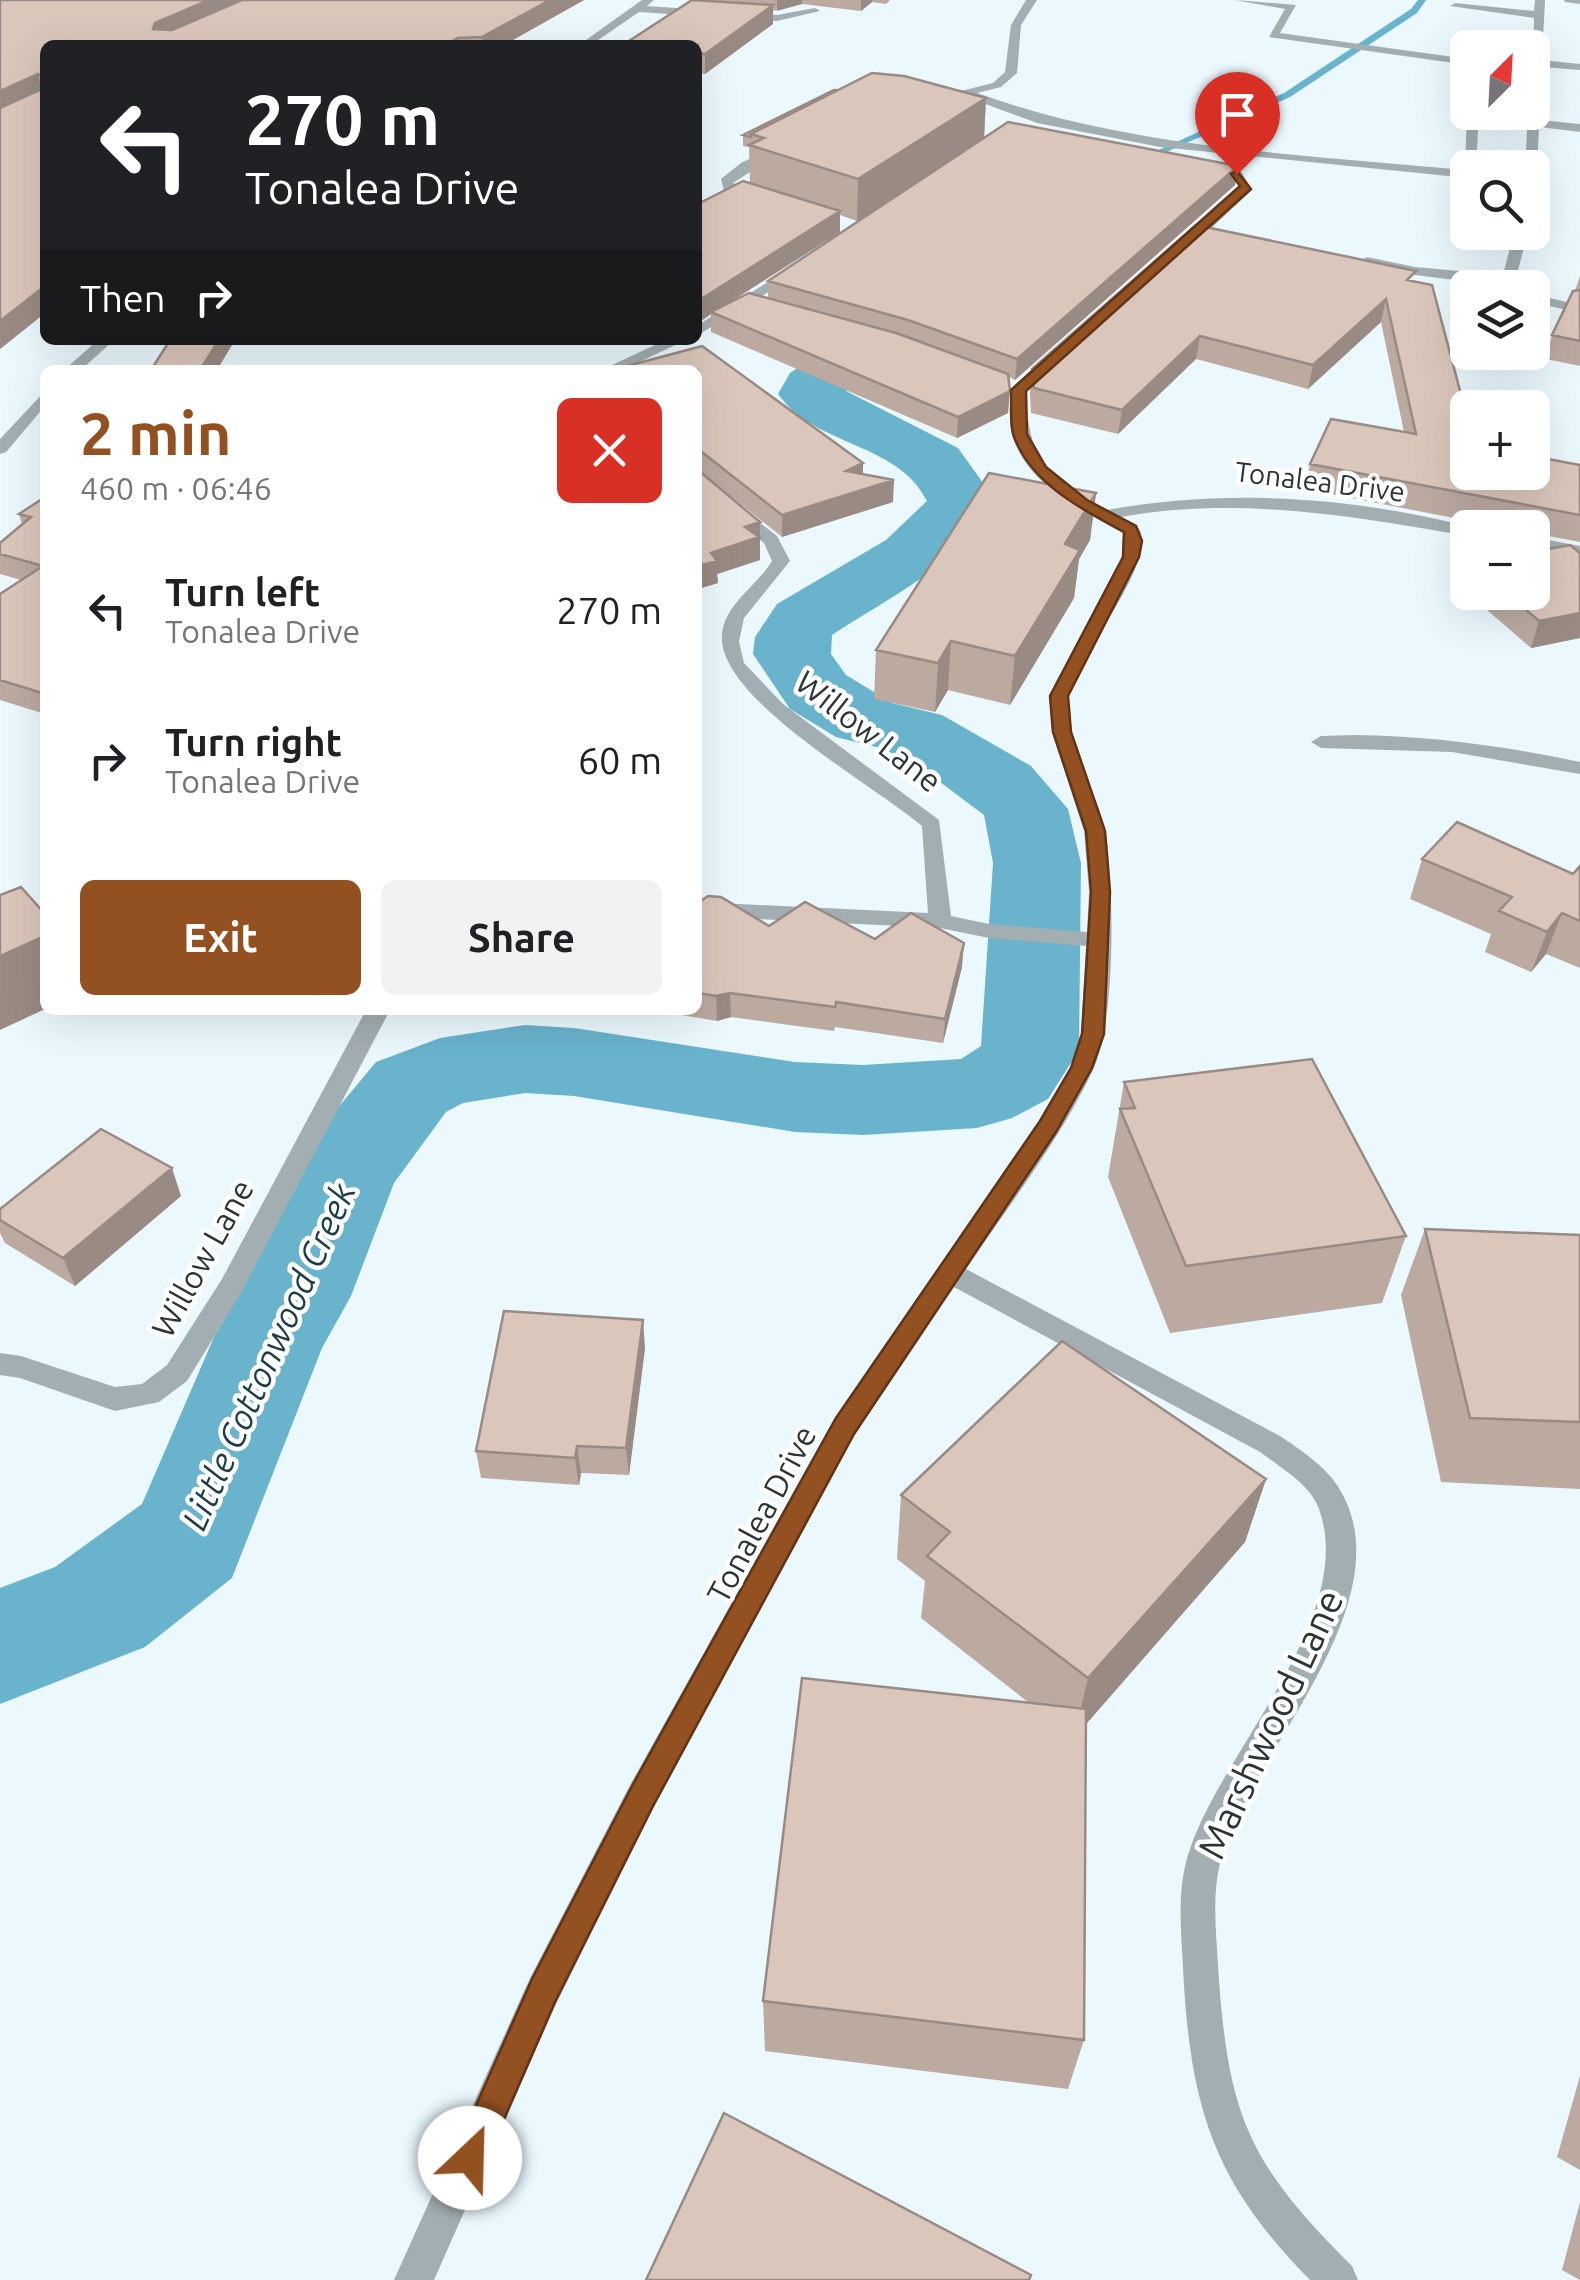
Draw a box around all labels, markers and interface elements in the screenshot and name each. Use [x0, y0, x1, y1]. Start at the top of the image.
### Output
north arrow [1450, 30, 1550, 130]
map controls [1450, 30, 1550, 610]
pin [1195, 72, 1280, 175]
icon: left [80, 80, 210, 210]
text: 270 m [245, 80, 440, 158]
icon: arrive [1210, 87, 1265, 142]
button: search [1450, 150, 1550, 250]
text: Tonalea Drive [245, 162, 519, 213]
icon: right [186, 270, 241, 325]
button: layers [1450, 270, 1550, 370]
text: Then [80, 277, 166, 319]
button: + [1450, 390, 1550, 490]
button: close [557, 398, 662, 503]
text: 2 min [80, 399, 232, 466]
street label: Tonalea Drive [1233, 455, 1407, 507]
text: 460 m · 06:46 [80, 470, 272, 506]
button: − [1450, 510, 1550, 610]
text: Turn left [165, 571, 320, 613]
icon: left [80, 583, 135, 638]
text: 270 m [556, 589, 662, 631]
text: Tonalea Drive [165, 613, 360, 649]
street label: Willow Lane [789, 663, 949, 799]
text: Turn right [165, 721, 342, 763]
icon: right [80, 733, 135, 788]
text: 60 m [578, 739, 662, 781]
text: Tonalea Drive [165, 763, 360, 799]
button: Exit [80, 880, 361, 995]
button: Share [381, 880, 662, 995]
street label: Willow Lane [144, 1173, 260, 1343]
water label: Little Cottonwood Creek [173, 1176, 363, 1536]
street label: Tonalea Drive [699, 1419, 823, 1609]
street label: Marshwood Lane [1189, 1583, 1351, 1865]
position arrow [418, 2106, 522, 2210]

